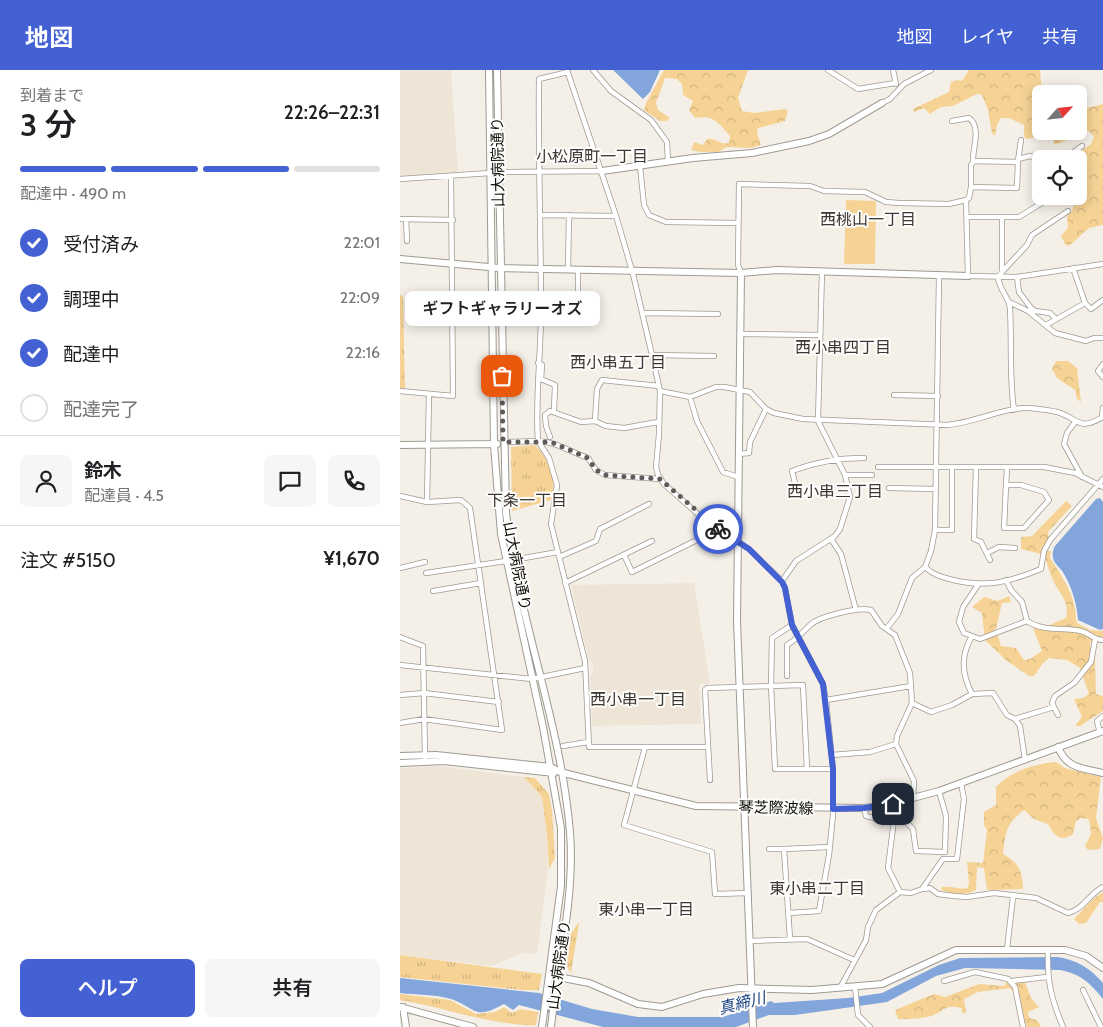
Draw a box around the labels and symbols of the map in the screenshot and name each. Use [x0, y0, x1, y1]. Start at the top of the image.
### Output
north arrow [1032, 85, 1088, 140]
street label: 山大病院通り [488, 117, 508, 207]
district label: 小松原町一丁目 [536, 147, 648, 166]
district label: 西桃山一丁目 [820, 210, 916, 229]
callout: ギフトギャラリーオズ [404, 291, 600, 326]
district label: 西小串四丁目 [795, 338, 891, 357]
district label: 西小串五丁目 [570, 353, 666, 372]
pin [481, 355, 523, 397]
district label: 西小串三丁目 [787, 482, 883, 501]
district label: 下条一丁目 [487, 491, 567, 510]
courier [693, 504, 743, 554]
street label: 山大病院通り [500, 520, 534, 612]
district label: 西小串一丁目 [590, 690, 686, 709]
pin [872, 783, 914, 825]
street label: 琴芝際波線 [738, 798, 814, 818]
district label: 東小串二丁目 [769, 879, 865, 898]
district label: 東小串一丁目 [598, 900, 694, 919]
street label: 山大病院通り [544, 919, 574, 1011]
water label: 真締川 [716, 987, 770, 1018]

